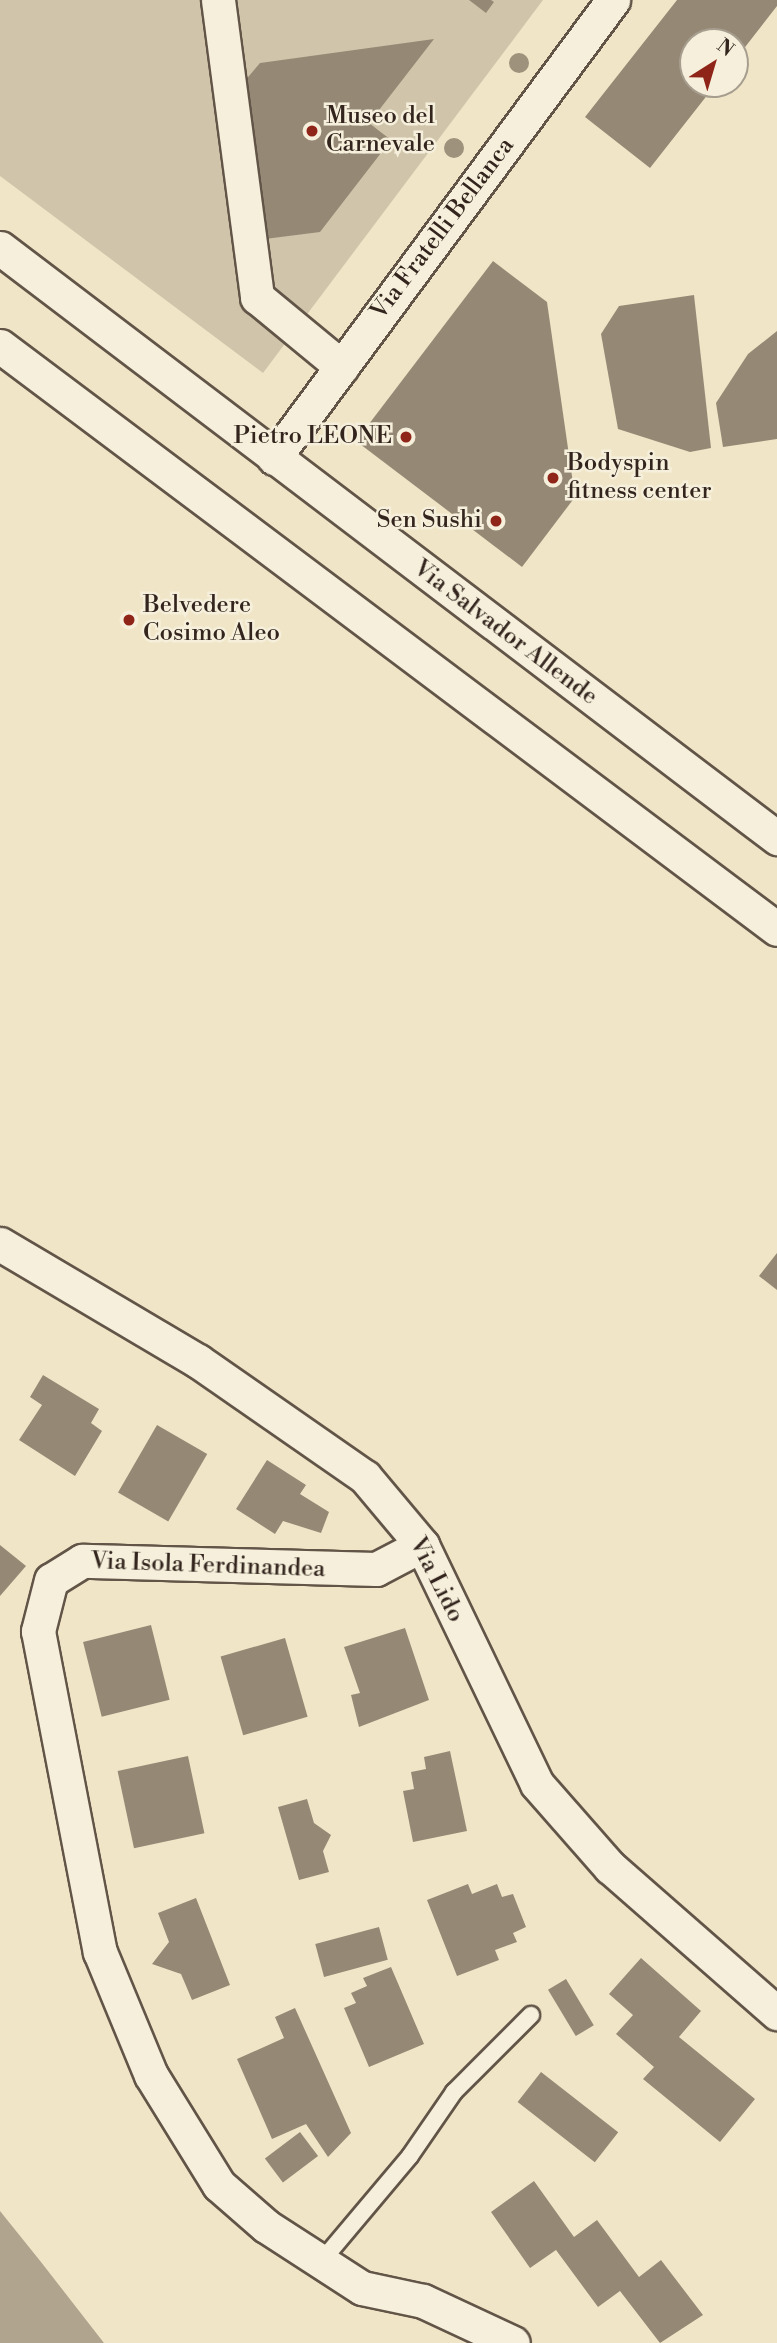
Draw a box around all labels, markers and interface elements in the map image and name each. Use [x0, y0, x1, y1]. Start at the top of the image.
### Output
north arrow [679, 28, 749, 98]
text: N [712, 34, 739, 62]
place label: Museo del Carnevale [326, 103, 435, 159]
marker: Museo del Carnevale [304, 123, 320, 139]
street label: Via Fratelli Bellanca [365, 132, 521, 326]
place label: Pietro LEONE [233, 423, 392, 451]
marker: Pietro LEONE [398, 429, 414, 445]
place label: Bodyspin fitness center [567, 450, 712, 506]
marker: Bodyspin fitness center [545, 470, 561, 486]
place label: Sen Sushi [377, 507, 482, 535]
marker: Sen Sushi [488, 513, 504, 529]
street label: Via Salvador Allende [407, 554, 603, 712]
place label: Belvedere Cosimo Aleo [143, 592, 280, 648]
marker: Belvedere Cosimo Aleo [121, 612, 137, 628]
street label: Via Lido [402, 1533, 470, 1627]
street label: Via Isola Ferdinandea [90, 1548, 326, 1584]

